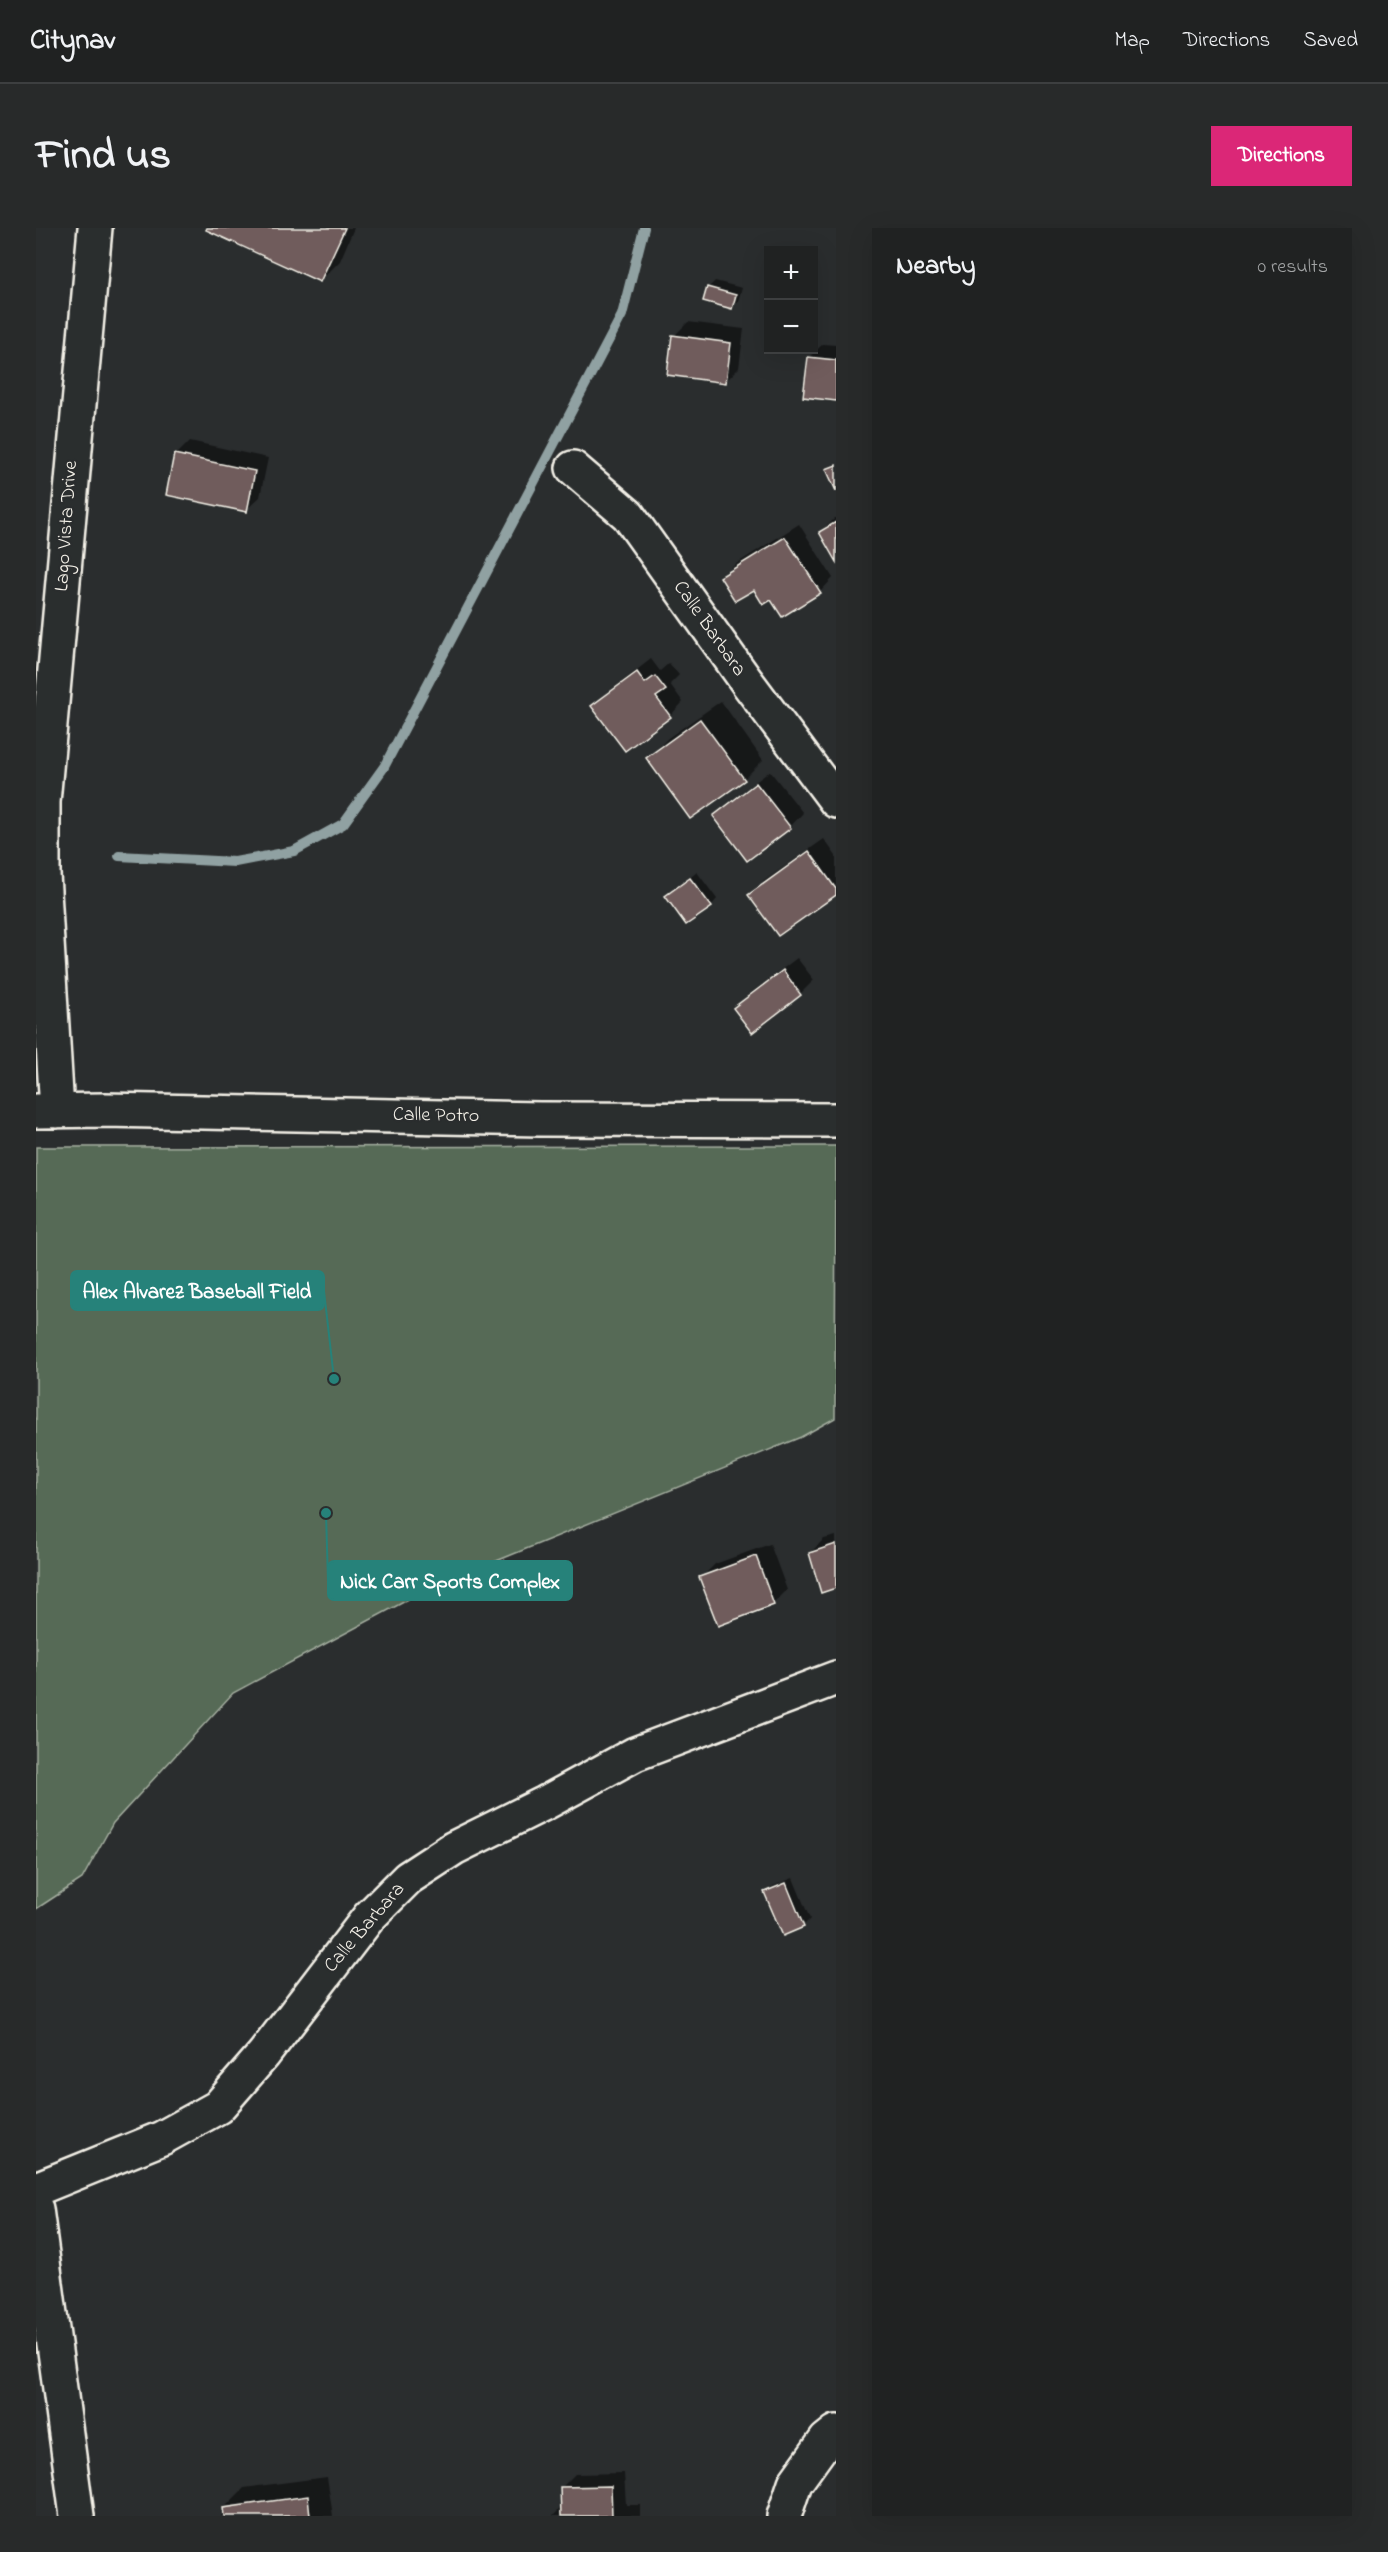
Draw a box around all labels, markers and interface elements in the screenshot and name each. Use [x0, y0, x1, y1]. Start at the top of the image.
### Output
text: Citynav [30, 21, 115, 62]
text: Map [1114, 26, 1150, 56]
text: Directions [1183, 26, 1270, 56]
text: Saved [1303, 26, 1358, 56]
text: Find us [36, 126, 171, 187]
button: Directions [1211, 126, 1352, 186]
map controls [764, 246, 818, 354]
button: + [764, 246, 818, 300]
text: Nearby [896, 248, 975, 286]
text: 0 results [1257, 253, 1328, 282]
button: − [764, 300, 818, 354]
street label: Lago Vista Drive [48, 460, 87, 592]
street label: Calle Barbara [665, 575, 753, 683]
street label: Calle Potro [392, 1101, 480, 1131]
callout: Alex Alvarez Baseball Field [71, 1271, 324, 1310]
text: Alex Alvarez Baseball Field [83, 1278, 312, 1308]
callout: Nick Carr Sports Complex [328, 1561, 572, 1600]
text: Nick Carr Sports Complex [340, 1568, 560, 1598]
street label: Calle Barbara [318, 1876, 412, 1980]

